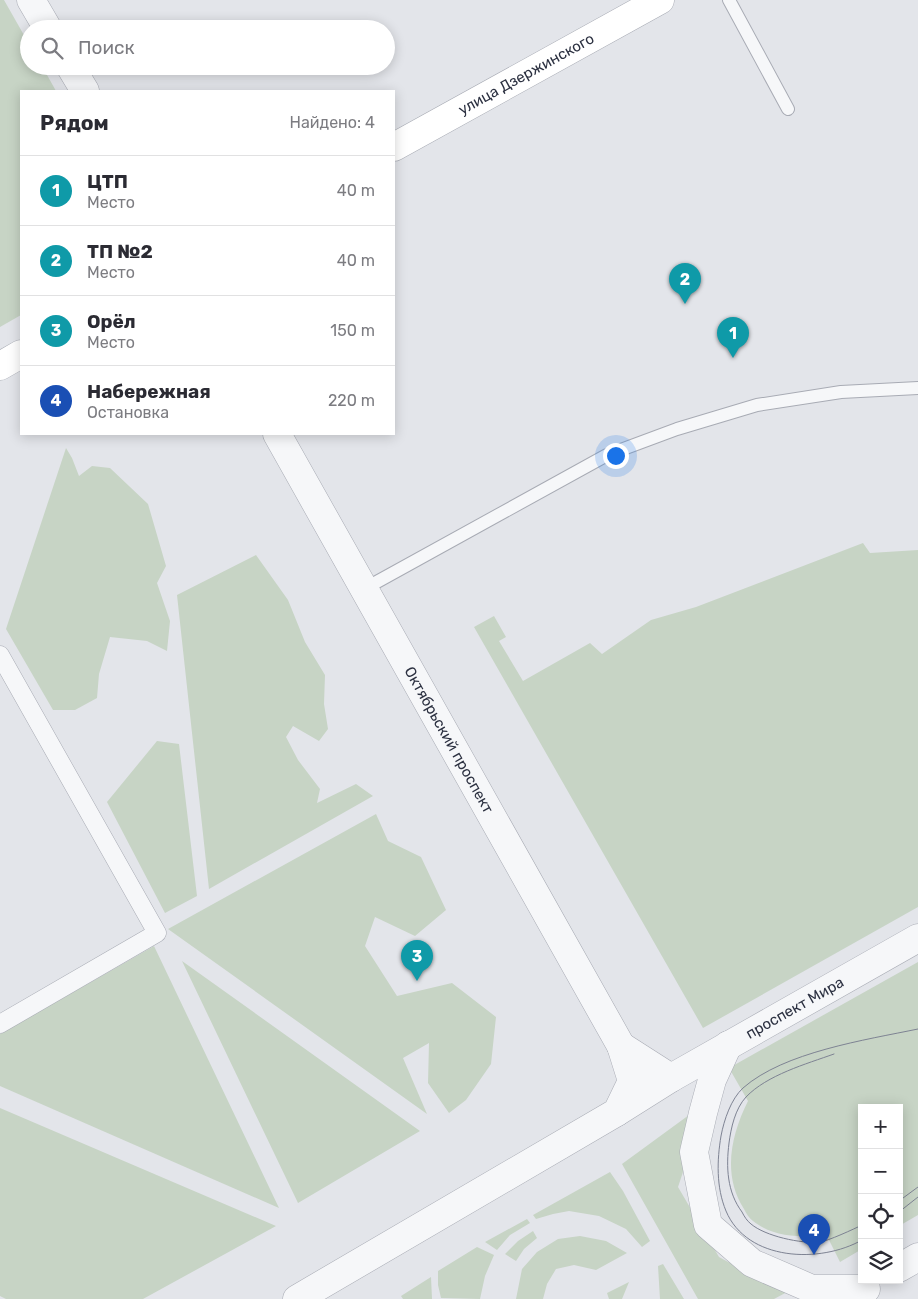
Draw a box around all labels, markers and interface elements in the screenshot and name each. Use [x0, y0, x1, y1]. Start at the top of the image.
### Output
search box [20, 20, 395, 75]
street label: улица Дзержинского [455, 29, 597, 119]
icon: search [38, 34, 66, 62]
text: Поиск [78, 36, 135, 59]
text: Рядом [40, 110, 109, 135]
text: Найдено: 4 [290, 113, 375, 132]
text: ЦТП [87, 170, 128, 193]
text: 1 [52, 181, 60, 200]
text: 40 m [337, 181, 375, 200]
text: Место [87, 193, 135, 212]
text: ТП №2 [87, 240, 153, 263]
text: 2 [51, 251, 61, 270]
text: 40 m [337, 251, 375, 270]
text: Место [87, 263, 135, 282]
pin: 2 [669, 263, 701, 304]
text: Орёл [87, 310, 136, 333]
pin: 1 [717, 317, 749, 358]
text: 3 [51, 321, 61, 340]
text: 150 m [330, 321, 375, 340]
text: Место [87, 333, 135, 352]
text: Набережная [87, 380, 211, 403]
text: 4 [51, 391, 61, 410]
text: 220 m [328, 391, 375, 410]
text: Остановка [87, 403, 169, 422]
your location [603, 443, 629, 469]
street label: Октябрьский проспект [401, 663, 497, 817]
pin: 3 [401, 940, 433, 981]
street label: проспект Мира [743, 973, 847, 1043]
map controls [858, 1104, 903, 1284]
button: + [858, 1104, 903, 1149]
button: − [858, 1149, 903, 1194]
button: locate [858, 1194, 903, 1239]
pin: 4 [798, 1214, 830, 1255]
button: layers [858, 1239, 903, 1284]

